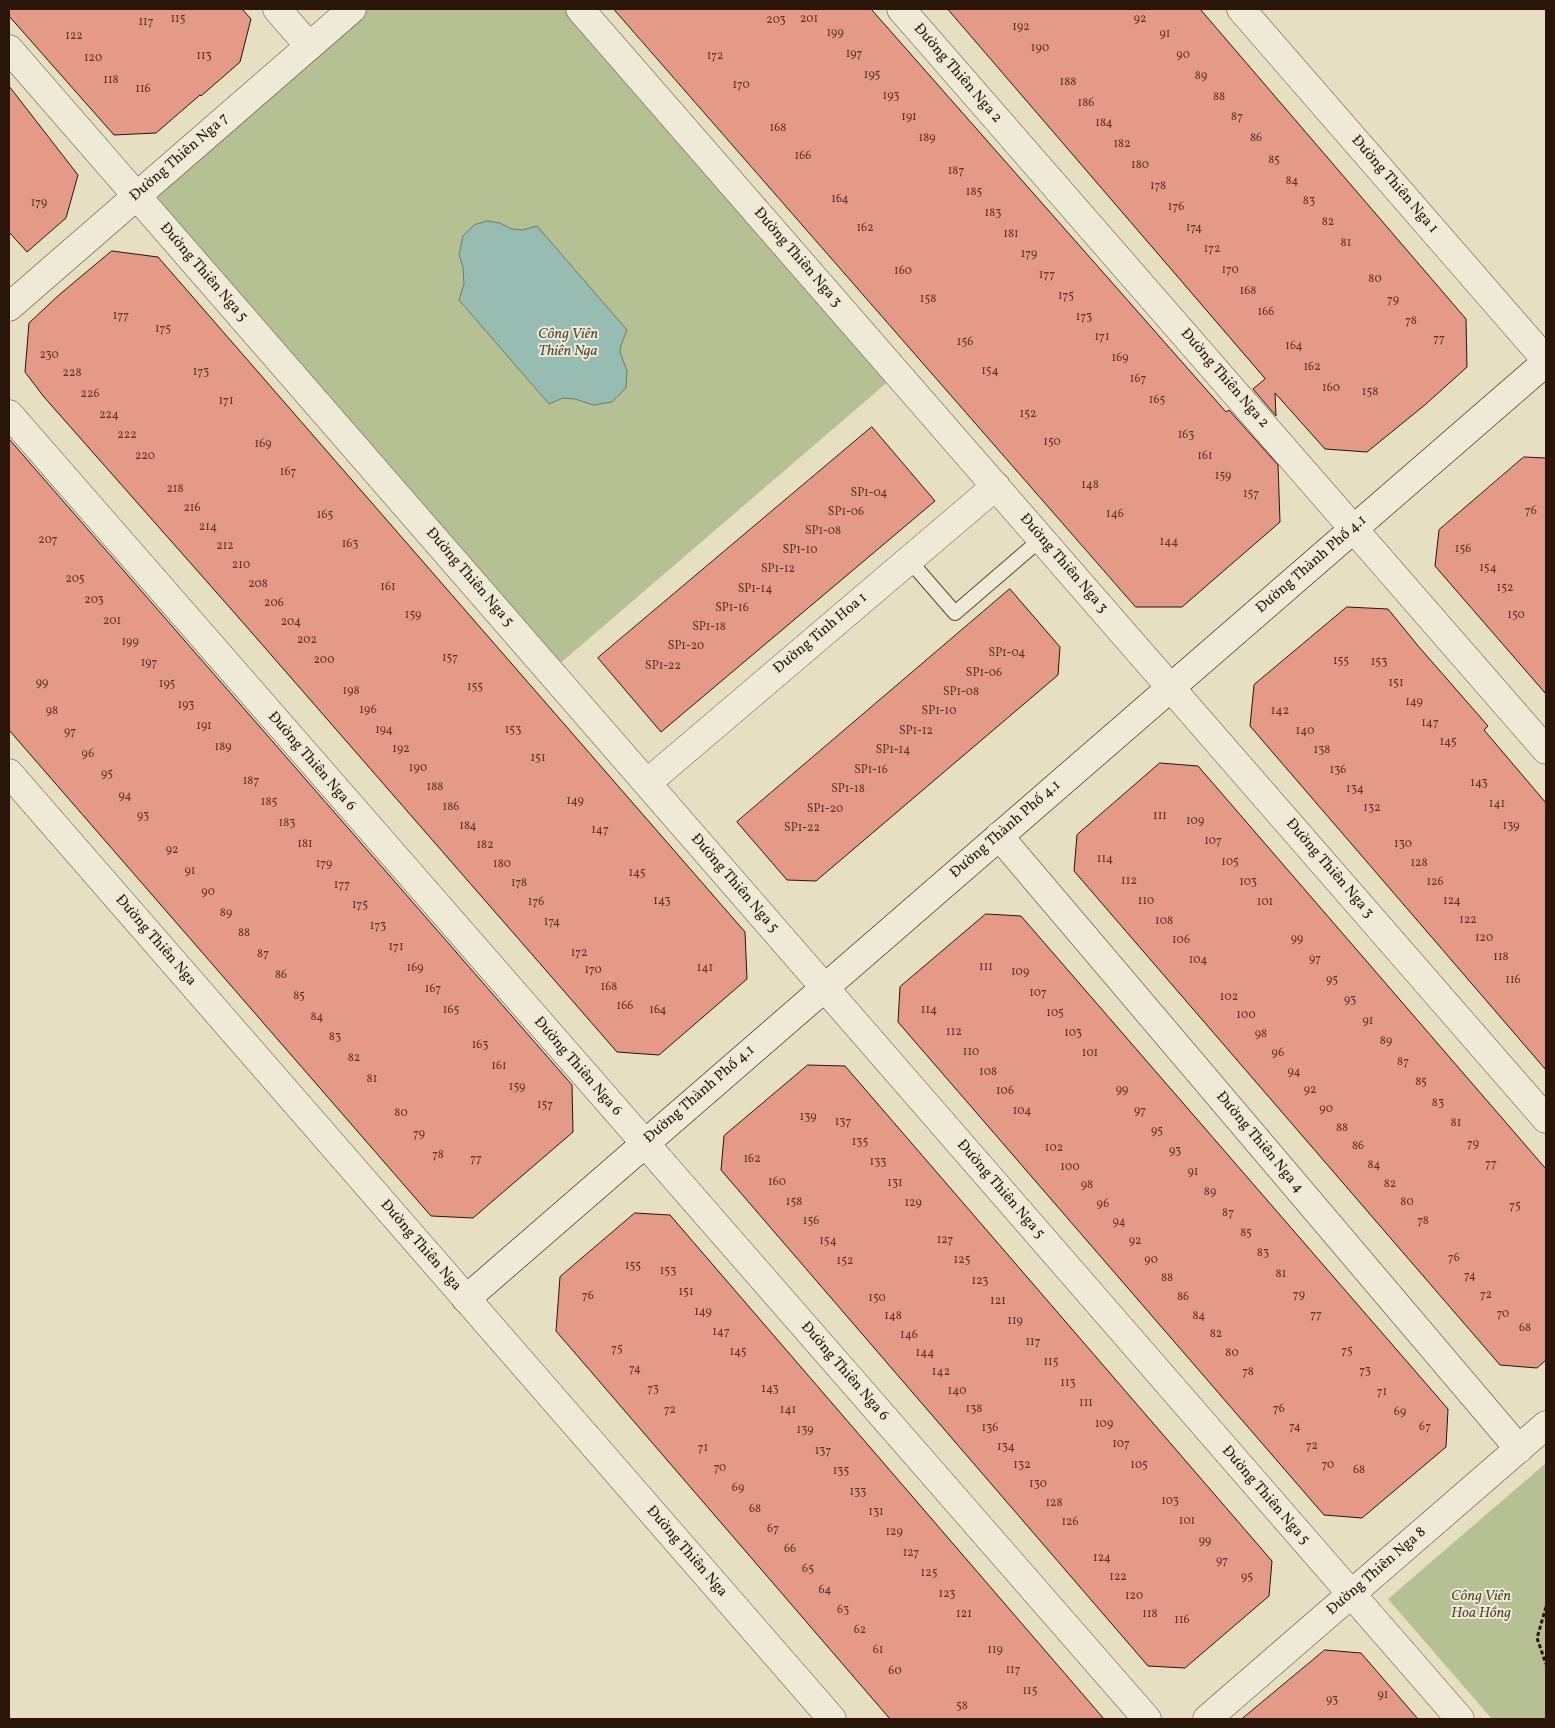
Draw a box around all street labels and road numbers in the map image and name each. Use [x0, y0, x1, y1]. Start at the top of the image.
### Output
street label: Đường Thiên Nga 2 [909, 21, 1005, 127]
street label: Đường Thiên Nga 7 [127, 110, 233, 206]
street label: Đường Thiên Nga 1 [1347, 132, 1441, 238]
street label: Đường Thiên Nga 3 [749, 205, 845, 311]
street label: Đường Thiên Nga 5 [155, 220, 251, 326]
street label: Đường Thiên Nga 2 [1176, 326, 1272, 432]
street label: Đường Thiên Nga 3 [1015, 511, 1111, 617]
street label: Đường Thành Phố 4.1 [1253, 512, 1371, 618]
street label: Đường Thiên Nga 5 [421, 525, 517, 631]
street label: Đường Tinh Hoa 1 [770, 590, 872, 678]
street label: Đường Thiên Nga 6 [263, 709, 359, 815]
street label: Đường Thành Phố 4.1 [947, 777, 1065, 883]
street label: Đường Thiên Nga 3 [1281, 816, 1377, 922]
street label: Đường Thiên Nga 5 [686, 831, 782, 937]
street label: Đường Thiên Nga [110, 892, 200, 990]
street label: Đường Thiên Nga 6 [529, 1014, 625, 1120]
street label: Đường Thành Phố 4.1 [641, 1042, 759, 1148]
street label: Đường Thiên Nga 4 [1211, 1089, 1307, 1197]
street label: Đường Thiên Nga 5 [952, 1137, 1048, 1243]
street label: Đường Thiên Nga [375, 1197, 465, 1295]
street label: Đường Thiên Nga 6 [796, 1319, 892, 1425]
street label: Đường Thiên Nga 5 [1217, 1443, 1313, 1549]
street label: Đường Thiên Nga [641, 1503, 731, 1601]
street label: Đường Thiên Nga 8 [1324, 1524, 1430, 1620]

